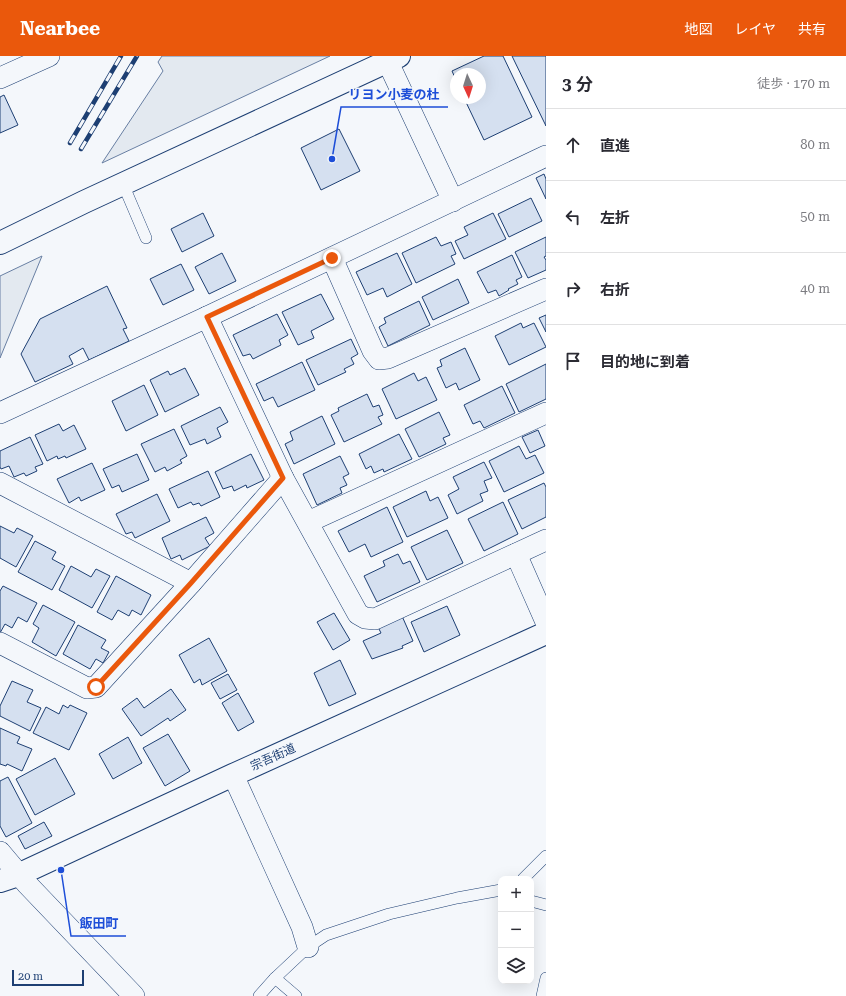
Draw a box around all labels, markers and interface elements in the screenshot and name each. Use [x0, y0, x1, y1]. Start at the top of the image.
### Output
text: Nearbee [20, 17, 100, 40]
text: 地図 [684, 21, 712, 37]
text: レイヤ [734, 21, 776, 37]
text: 共有 [798, 21, 826, 37]
north arrow [450, 68, 486, 104]
text: 3 分 [562, 74, 593, 94]
text: 徒歩 · 170 m [757, 76, 830, 91]
callout: リヨン小麦の杜 [341, 82, 448, 107]
text: リヨン小麦の杜 [348, 87, 440, 102]
icon: ahead [562, 134, 584, 156]
text: 直進 [600, 137, 630, 155]
text: 80 m [800, 137, 830, 152]
icon: left [562, 206, 584, 228]
text: 左折 [600, 209, 630, 227]
text: 50 m [800, 209, 830, 224]
route end [323, 249, 341, 267]
icon: right [562, 278, 584, 300]
text: 右折 [600, 281, 630, 299]
text: 40 m [800, 281, 830, 296]
icon: arrive [562, 350, 584, 372]
text: 目的地に到着 [600, 353, 690, 371]
route start [87, 678, 105, 696]
street label: 宗吾街道 [248, 741, 298, 773]
map controls [498, 876, 534, 984]
button: + [498, 876, 534, 912]
callout: 飯田町 [71, 911, 126, 936]
button: − [498, 912, 534, 948]
text: 飯田町 [79, 916, 119, 931]
button: layers [498, 948, 534, 984]
scale bar [12, 968, 84, 987]
text: 20 m [18, 970, 43, 983]

